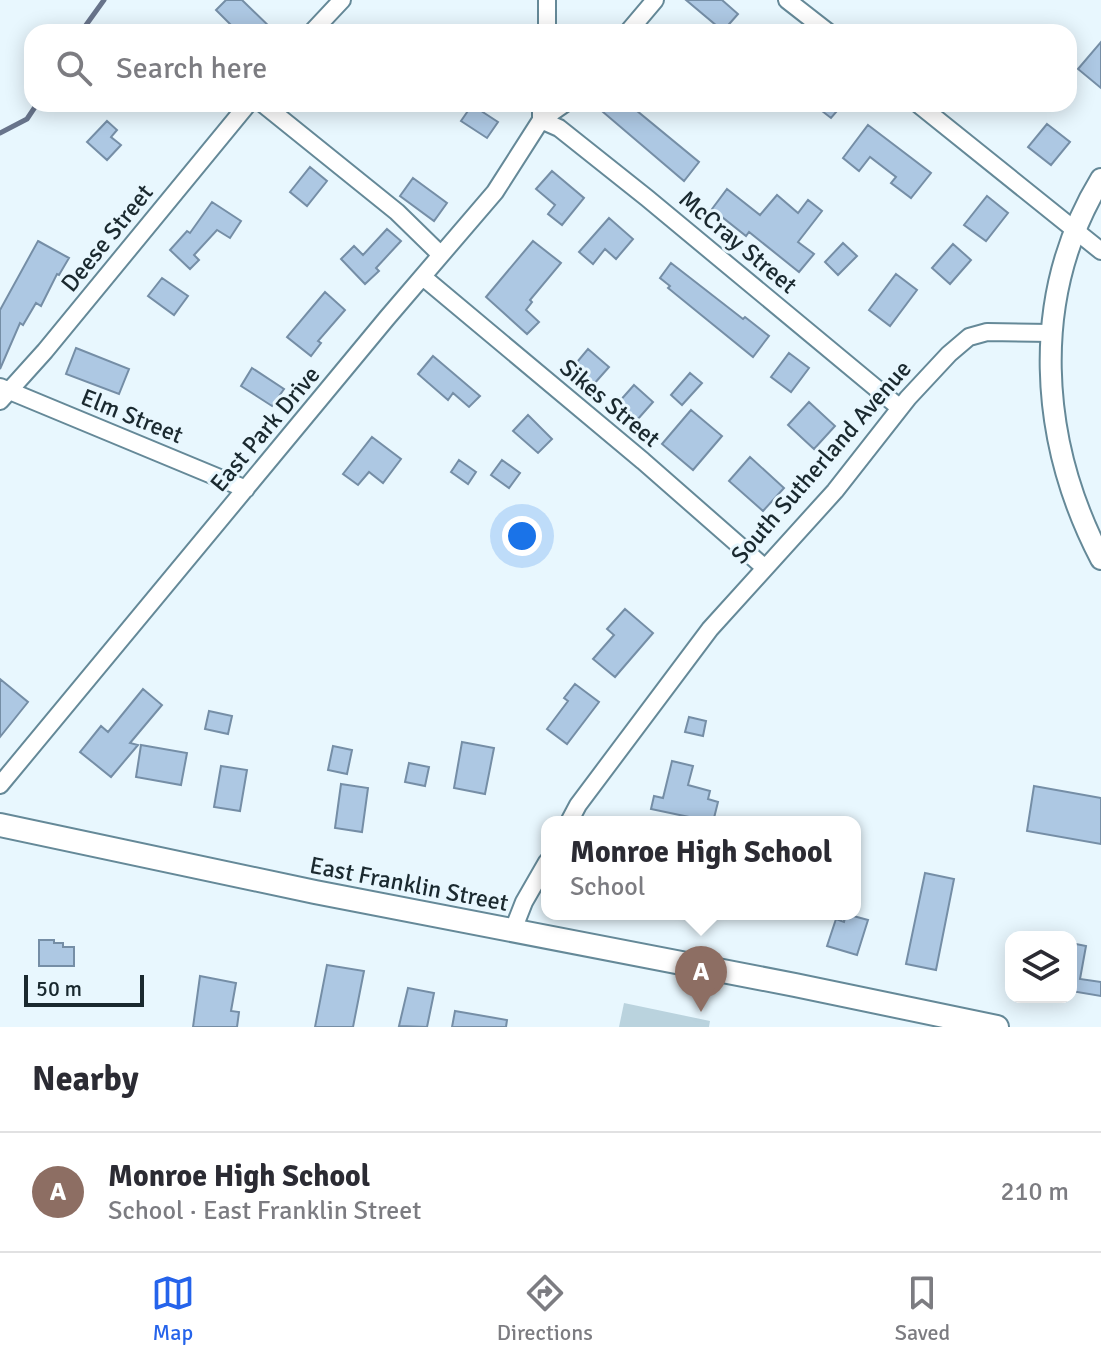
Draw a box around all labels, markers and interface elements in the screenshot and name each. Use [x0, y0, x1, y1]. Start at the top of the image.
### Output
search box [24, 24, 1077, 112]
icon: search [52, 46, 96, 90]
text: Search here [116, 50, 267, 87]
street label: Deese Street [54, 178, 160, 298]
street label: McCray Street [673, 184, 803, 300]
street label: Sikes Street [554, 352, 666, 454]
street label: South Sutherland Avenue [724, 354, 918, 570]
street label: East Park Drive [204, 360, 326, 498]
street label: Elm Street [77, 382, 187, 450]
your location [502, 516, 542, 556]
popup [541, 816, 861, 920]
text: Monroe High School [570, 834, 832, 871]
street label: East Franklin Street [307, 850, 511, 918]
text: School [570, 871, 645, 903]
map controls [1005, 931, 1077, 1003]
button: layers [1005, 931, 1077, 1003]
pin: A [675, 946, 727, 1012]
scale bar [24, 971, 144, 1007]
text: 50 m [36, 975, 82, 1002]
text: Nearby [32, 1058, 139, 1100]
text: Monroe High School [108, 1158, 370, 1195]
text: A [50, 1176, 66, 1208]
text: 210 m [1000, 1176, 1069, 1208]
text: School · East Franklin Street [108, 1195, 421, 1227]
tab: Map [151, 1271, 195, 1346]
tab: Directions [497, 1271, 593, 1346]
tab: Saved [895, 1271, 950, 1346]

